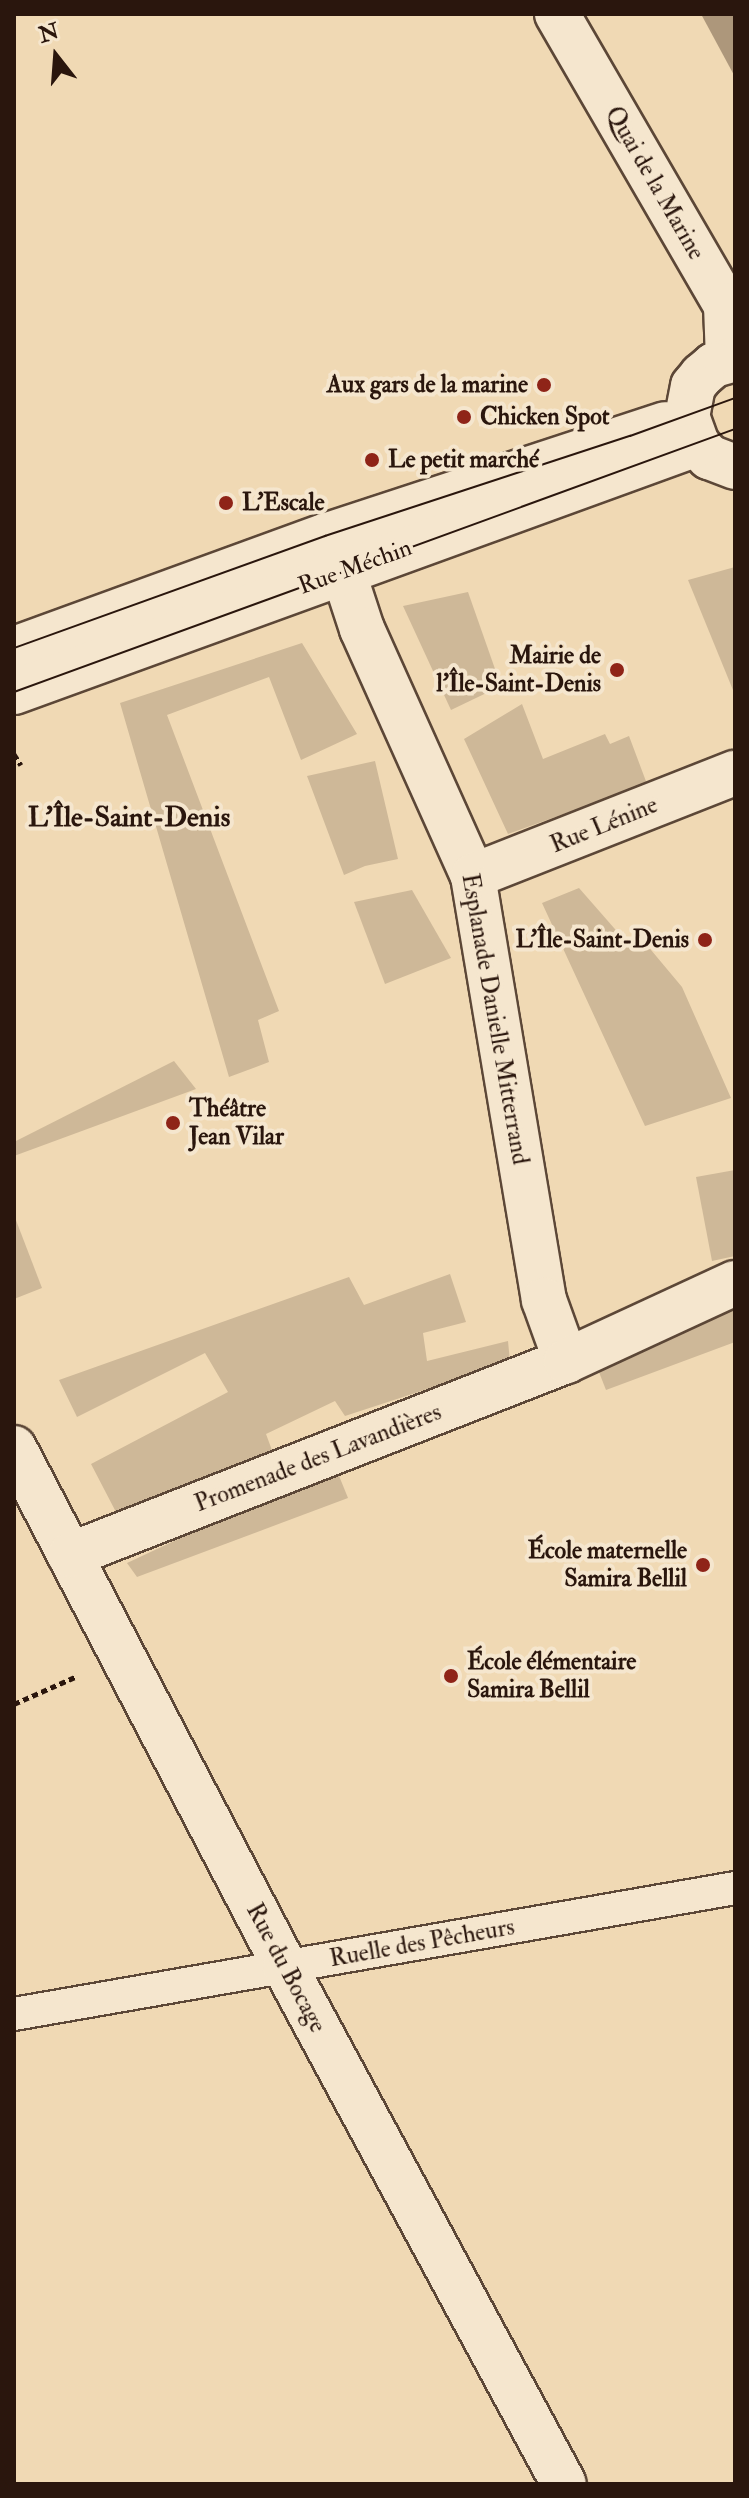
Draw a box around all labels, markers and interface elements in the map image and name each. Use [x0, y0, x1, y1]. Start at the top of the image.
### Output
north arrow [16, 16, 96, 96]
text: N [35, 17, 62, 49]
street label: Quai de la Marine [599, 101, 711, 265]
place label: Aux gars de la marine [327, 371, 528, 399]
marker: Aux gars de la marine [535, 376, 553, 394]
place label: Chicken Spot [480, 403, 610, 431]
marker: Chicken Spot [455, 408, 473, 426]
place label: Le petit marché [388, 446, 539, 474]
marker: Le petit marché [363, 451, 381, 469]
place label: L'Escale [242, 489, 325, 517]
marker: L'Escale [217, 494, 235, 512]
street label: Rue Méchin [294, 533, 416, 601]
place label: Mairie de l'Île-Saint-Denis [437, 642, 601, 698]
marker: Mairie de l'Île-Saint-Denis [608, 661, 626, 679]
street label: Rue Lénine [546, 790, 662, 860]
district label: L'Île-Saint-Denis [28, 801, 230, 835]
street label: Esplanade Danielle Mitterrand [455, 871, 535, 1167]
place label: L'Île-Saint-Denis [515, 926, 689, 954]
marker: L'Île-Saint-Denis [696, 931, 714, 949]
place label: Théâtre Jean Vilar [189, 1095, 284, 1151]
marker: Théâtre Jean Vilar [164, 1114, 182, 1132]
street label: Promenade des Lavandières [191, 1398, 445, 1518]
place label: École maternelle Samira Bellil [528, 1537, 687, 1593]
marker: École maternelle Samira Bellil [694, 1556, 712, 1574]
place label: École élémentaire Samira Bellil [467, 1648, 636, 1704]
marker: École élémentaire Samira Bellil [442, 1667, 460, 1685]
street label: Rue du Bocage [240, 1898, 332, 2038]
street label: Ruelle des Pêcheurs [327, 1913, 517, 1973]

